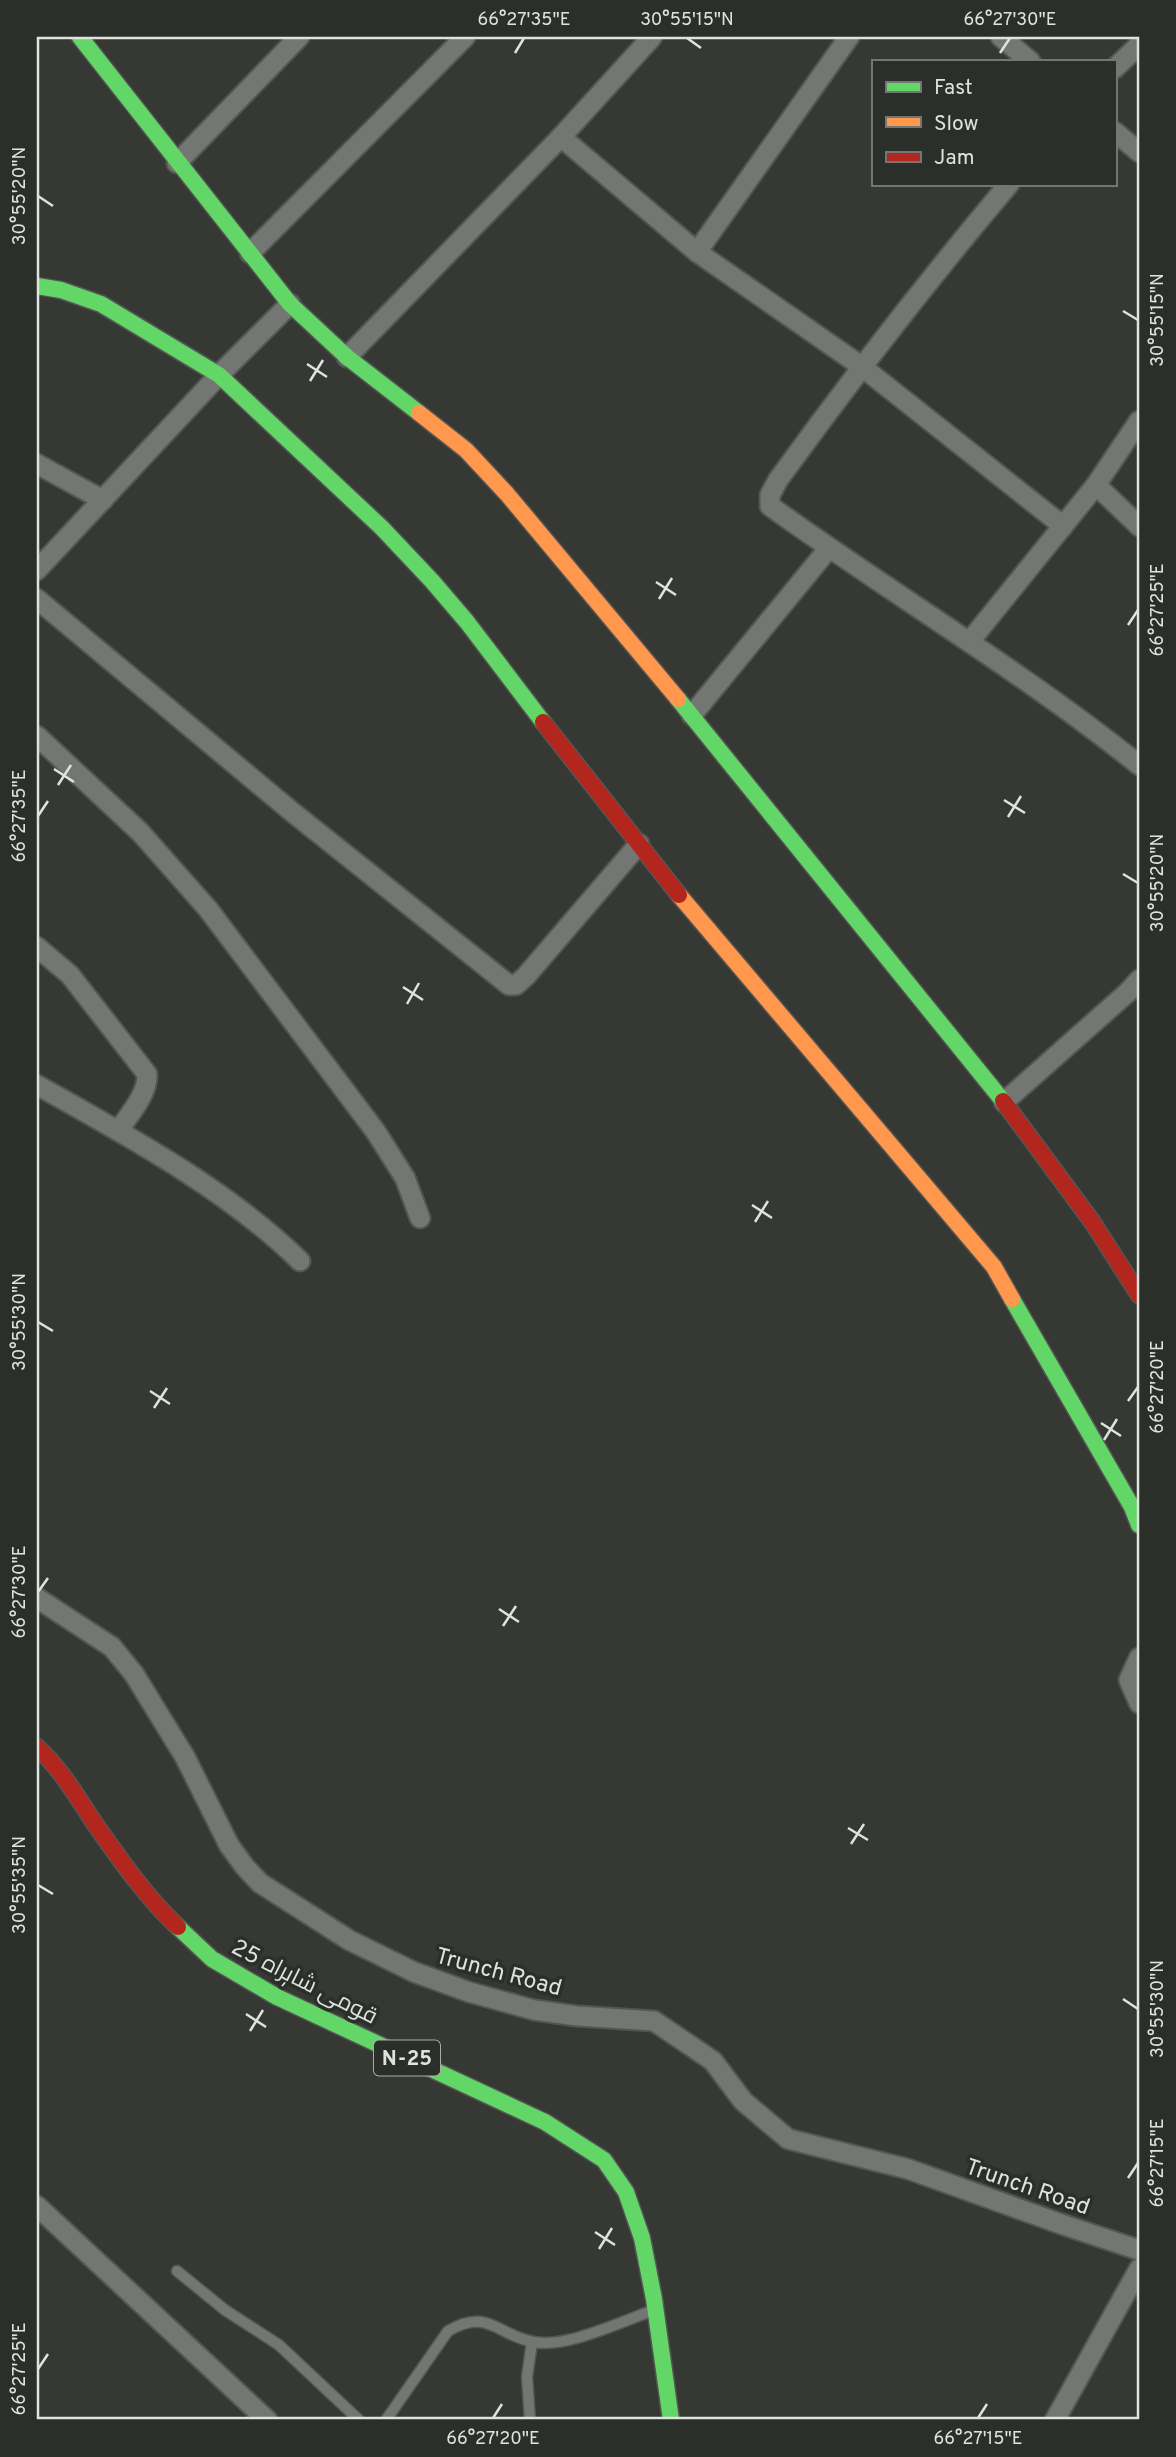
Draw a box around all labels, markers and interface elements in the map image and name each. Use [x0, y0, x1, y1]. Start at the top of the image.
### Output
text: 66°27'35"E [478, 9, 571, 32]
text: 30°55'15"N [640, 9, 734, 32]
text: 66°27'30"E [963, 9, 1057, 32]
legend [872, 60, 1116, 186]
text: Fast [934, 75, 973, 102]
text: Slow [934, 111, 979, 138]
text: Jam [934, 145, 975, 172]
text: 30°55'20"N [9, 147, 32, 245]
text: 30°55'15"N [1147, 273, 1170, 367]
text: 66°27'25"E [1147, 563, 1170, 657]
text: 66°27'35"E [9, 770, 32, 863]
text: 30°55'20"N [1147, 834, 1170, 932]
text: 30°55'30"N [9, 1273, 32, 1371]
text: 66°27'20"E [1147, 1340, 1170, 1434]
text: 66°27'30"E [9, 1545, 32, 1639]
text: 30°55'35"N [9, 1836, 32, 1934]
street label: قومی شاہراہ 25 [226, 1934, 382, 2032]
street label: Trunch Road [432, 1943, 565, 2004]
text: 30°55'30"N [1147, 1960, 1170, 2058]
road number: N-25 [374, 2040, 440, 2076]
text: 66°27'15"E [1147, 2119, 1170, 2207]
street label: Trunch Road [961, 2154, 1093, 2223]
text: 66°27'25"E [9, 2322, 32, 2416]
text: 66°27'20"E [446, 2428, 540, 2451]
text: 66°27'15"E [934, 2428, 1022, 2451]

